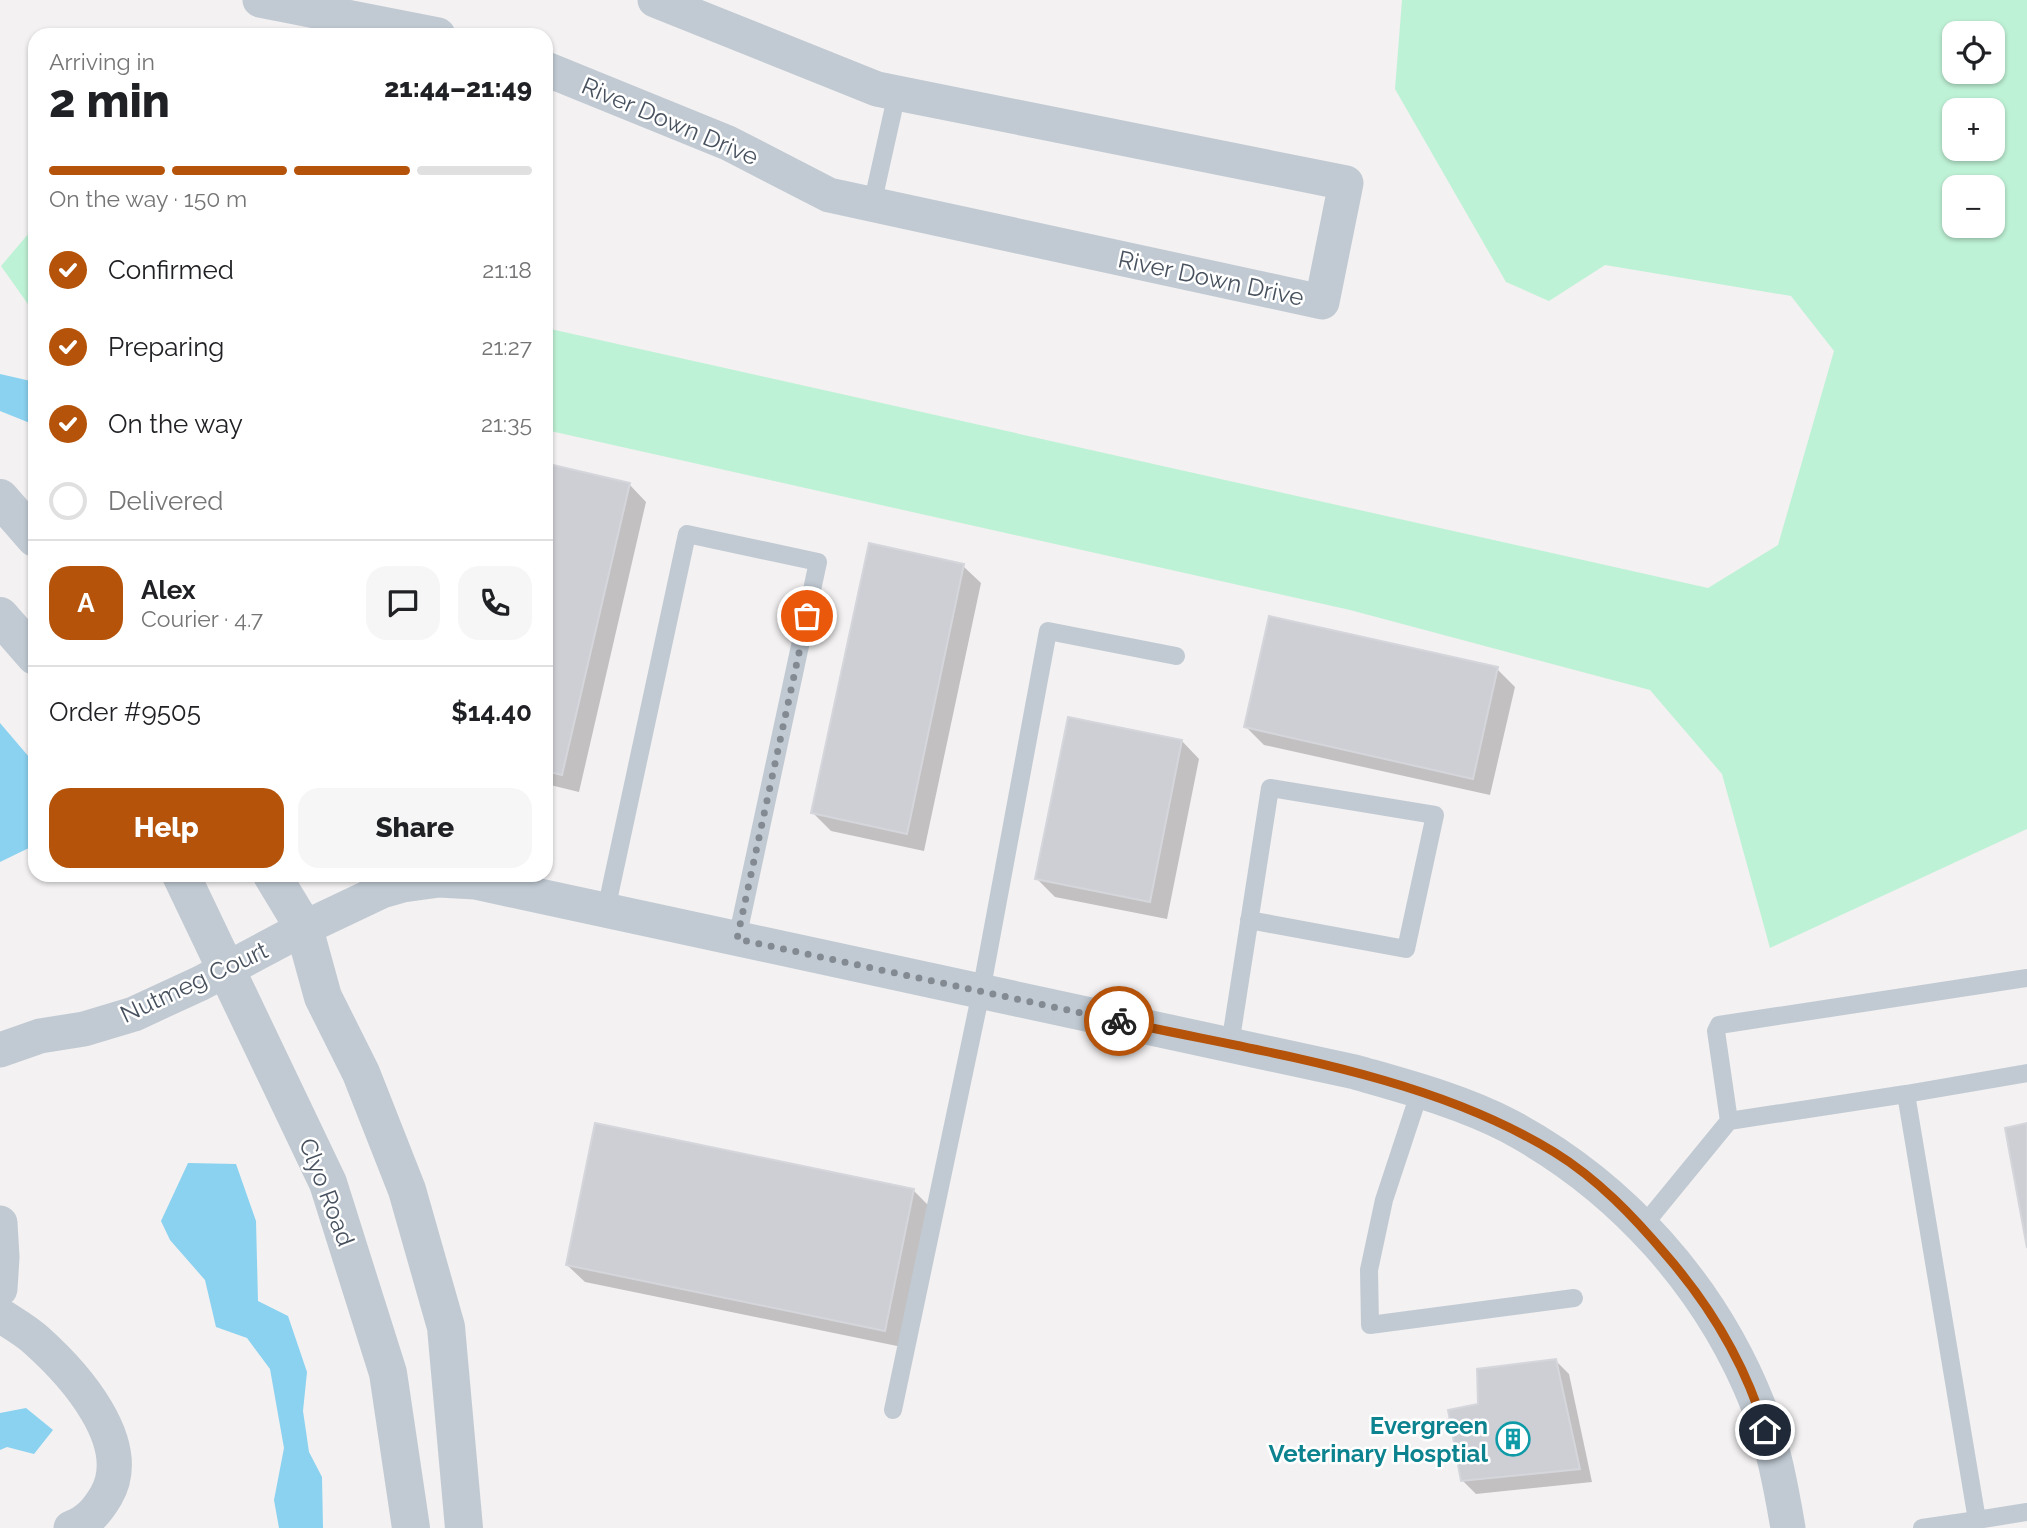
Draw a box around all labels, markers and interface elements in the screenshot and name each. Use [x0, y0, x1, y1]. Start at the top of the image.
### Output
map controls [1942, 21, 2005, 238]
button: locate [1942, 21, 2005, 84]
text: Arriving in [49, 48, 155, 75]
street label: River Down Drive [577, 71, 763, 171]
text: 21:44–21:49 [384, 73, 532, 103]
text: 2 min [49, 74, 170, 128]
button: + [1942, 98, 2005, 161]
button: − [1942, 175, 2005, 238]
text: On the way · 150 m [49, 185, 247, 212]
street label: River Down Drive [1115, 244, 1307, 312]
icon: check [49, 251, 87, 289]
text: Confirmed [108, 255, 234, 285]
text: 21:18 [482, 256, 532, 283]
icon: check [49, 328, 87, 366]
text: Preparing [108, 332, 224, 362]
text: 21:27 [482, 333, 532, 360]
icon: check [49, 405, 87, 443]
text: On the way [108, 409, 243, 439]
text: 21:35 [481, 410, 532, 437]
text: Delivered [108, 486, 223, 516]
button: chat [366, 566, 440, 640]
button: phone [458, 566, 532, 640]
text: Alex [141, 575, 196, 605]
pin [777, 586, 837, 646]
text: A [77, 588, 95, 618]
icon: bag [788, 597, 826, 635]
text: Courier · 4.7 [141, 605, 263, 632]
text: Order #9505 [49, 697, 201, 727]
text: $14.40 [451, 697, 532, 727]
button: Help [49, 788, 284, 868]
button: Share [298, 788, 532, 868]
street label: Nutmeg Court [116, 935, 272, 1029]
courier [1084, 986, 1154, 1056]
icon: bike [1100, 1002, 1138, 1040]
street label: Clyo Road [293, 1134, 361, 1250]
pin [1735, 1400, 1795, 1460]
place label: Evergreen Veterinary Hosptial [1269, 1411, 1488, 1468]
icon: home [1746, 1411, 1784, 1449]
building icon: Evergreen Veterinary Hosptial [1494, 1420, 1532, 1458]

